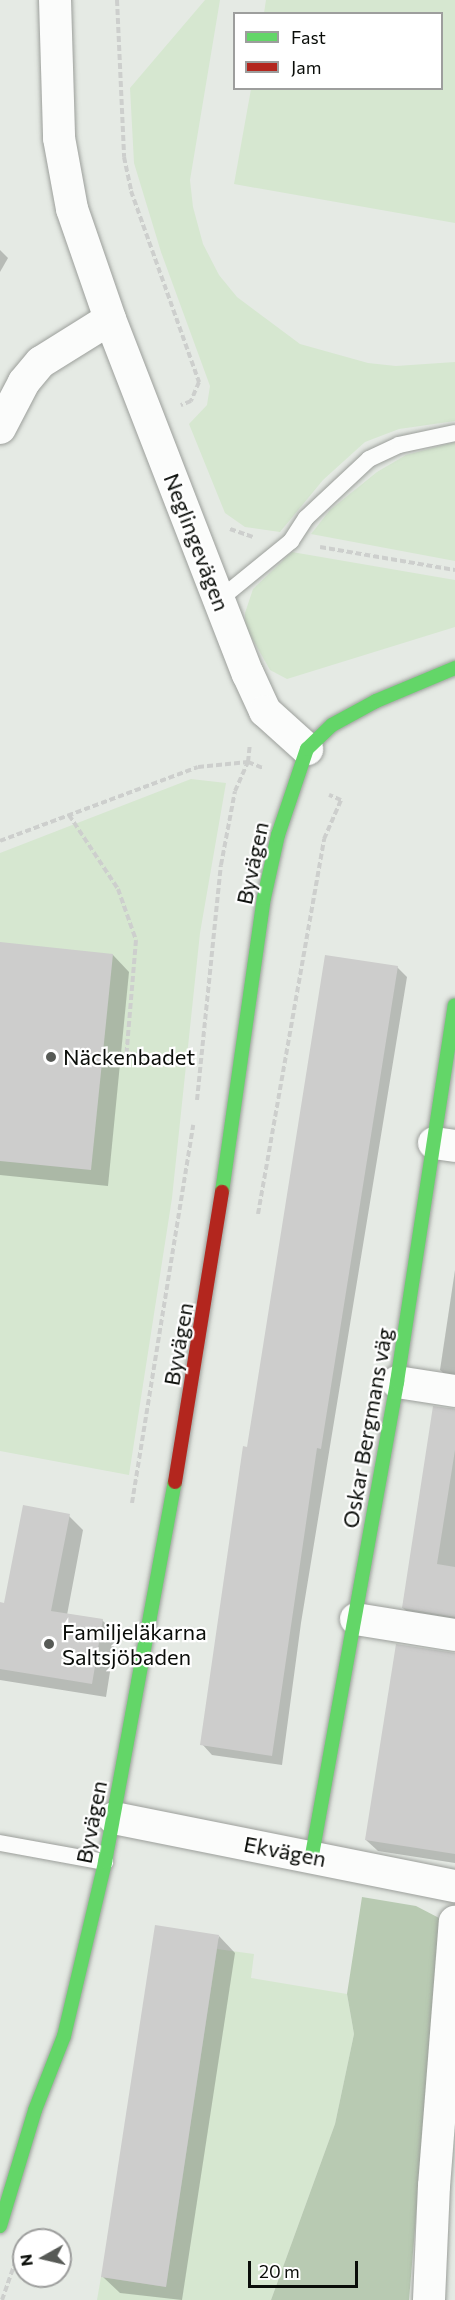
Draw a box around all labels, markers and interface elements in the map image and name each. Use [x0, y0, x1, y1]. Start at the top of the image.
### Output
legend [233, 12, 443, 90]
text: Fast [291, 26, 326, 48]
text: Jam [291, 56, 321, 78]
street label: Neglingevägen [159, 469, 235, 615]
street label: Byvägen [230, 819, 274, 907]
place label: Näckenbadet [63, 1044, 195, 1070]
marker: Näckenbadet [44, 1050, 58, 1064]
street label: Byvägen [158, 1300, 198, 1388]
street label: Oskar Bergmans väg [336, 1326, 398, 1530]
place label: Familjeläkarna Saltsjöbaden [62, 1618, 207, 1670]
marker: Familjeläkarna Saltsjöbaden [40, 1635, 58, 1653]
street label: Byvägen [70, 1778, 112, 1866]
street label: Ekvägen [242, 1830, 328, 1872]
north arrow [12, 2228, 72, 2288]
scale bar [251, 2249, 360, 2287]
text: N [15, 2253, 36, 2268]
text: 20 m [259, 2260, 300, 2282]

